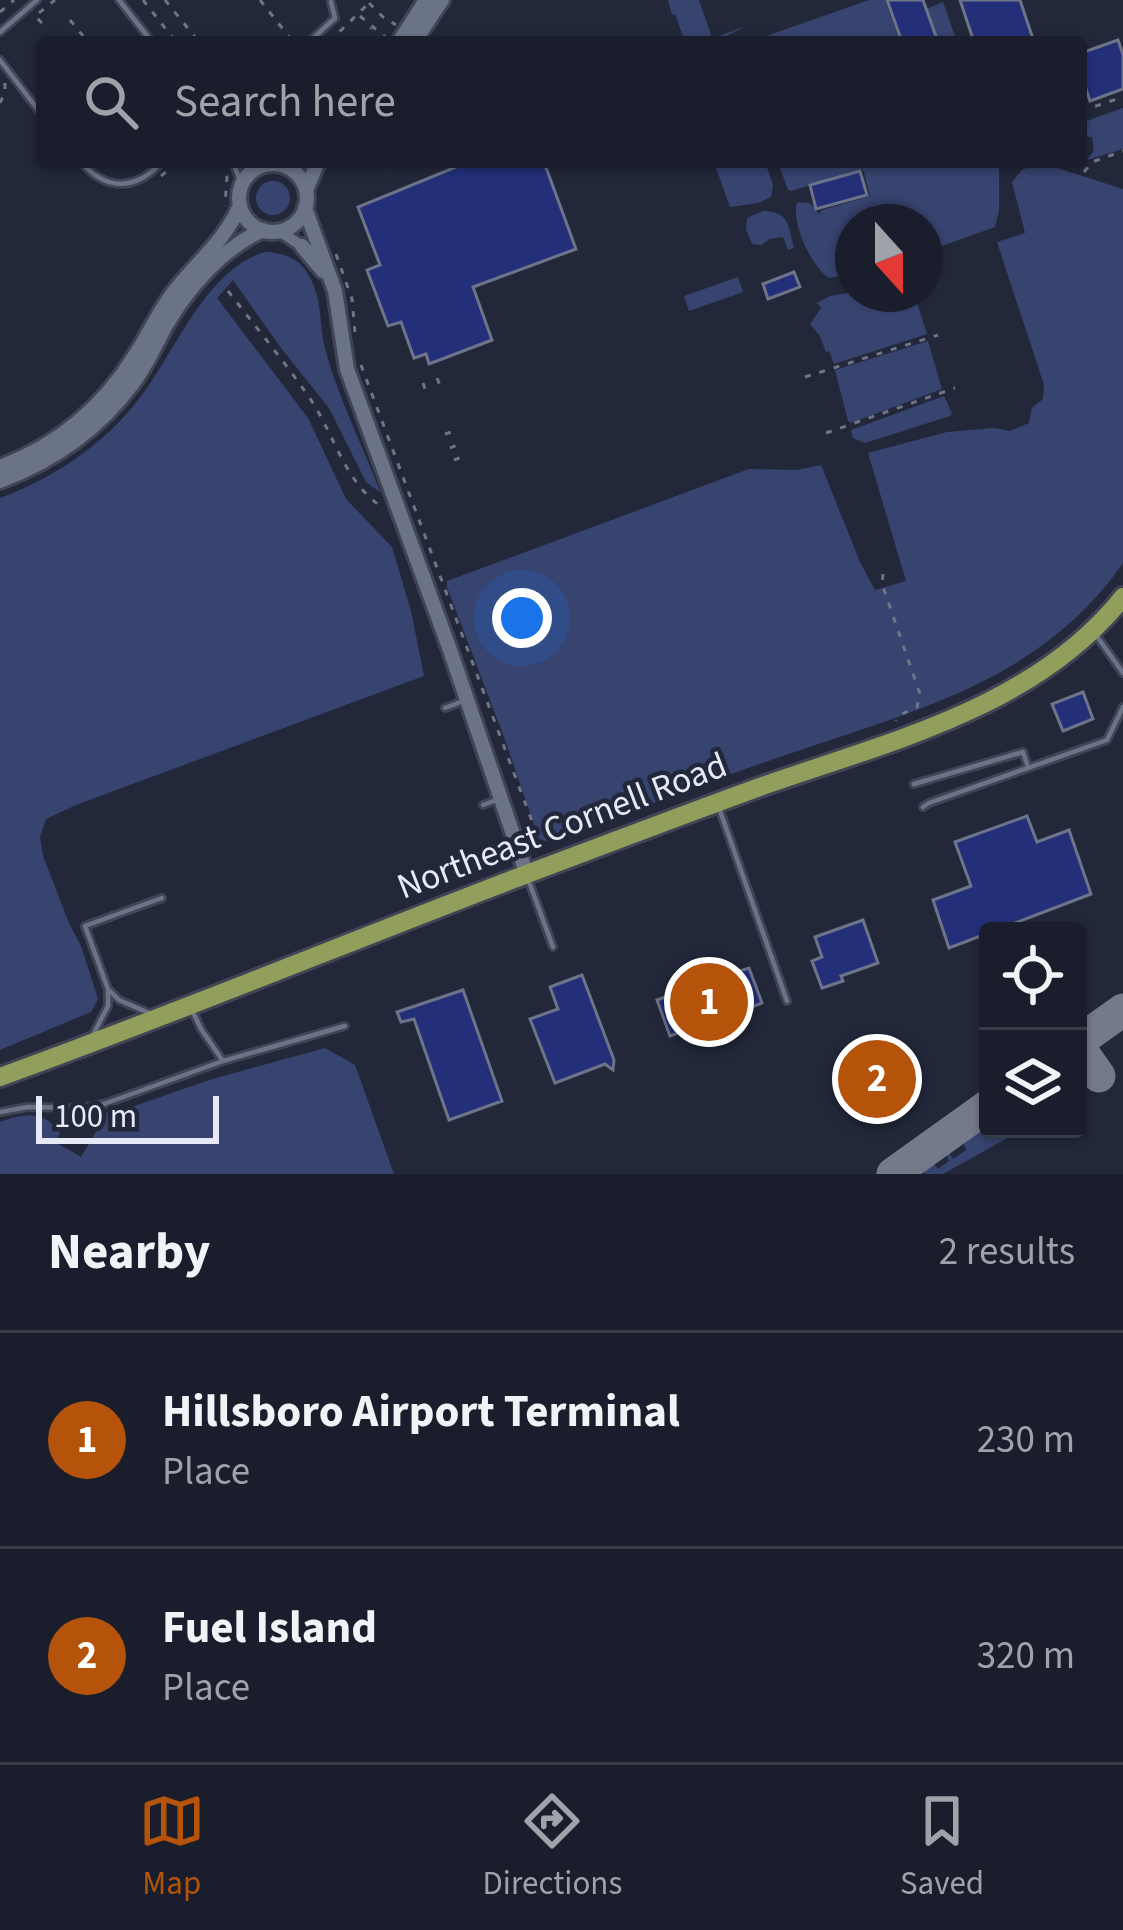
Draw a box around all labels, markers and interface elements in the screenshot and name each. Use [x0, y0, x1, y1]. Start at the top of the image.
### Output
search box [36, 36, 1087, 168]
icon: search [78, 69, 144, 135]
text: Search here [174, 70, 396, 134]
north arrow [835, 204, 943, 312]
your location [492, 588, 552, 648]
street label: Northeast Cornell Road [390, 740, 734, 912]
map controls [979, 922, 1087, 1138]
button: locate [979, 922, 1087, 1030]
pin: 1 [670, 957, 748, 1047]
button: layers [979, 1030, 1087, 1138]
pin: 2 [838, 1034, 916, 1124]
scale bar [36, 1090, 219, 1143]
text: 100 m [54, 1093, 137, 1140]
text: Nearby [48, 1216, 210, 1288]
text: 2 results [939, 1224, 1075, 1280]
text: Hillsboro Airport Terminal [162, 1380, 680, 1444]
text: 1 [77, 1412, 97, 1468]
text: 230 m [977, 1412, 1075, 1468]
text: Place [162, 1444, 250, 1500]
text: Fuel Island [162, 1596, 377, 1660]
text: 2 [77, 1628, 97, 1684]
text: 320 m [977, 1628, 1075, 1684]
text: Place [162, 1660, 250, 1716]
tab: Map [139, 1788, 205, 1907]
tab: Directions [483, 1788, 622, 1907]
tab: Saved [900, 1788, 984, 1907]

